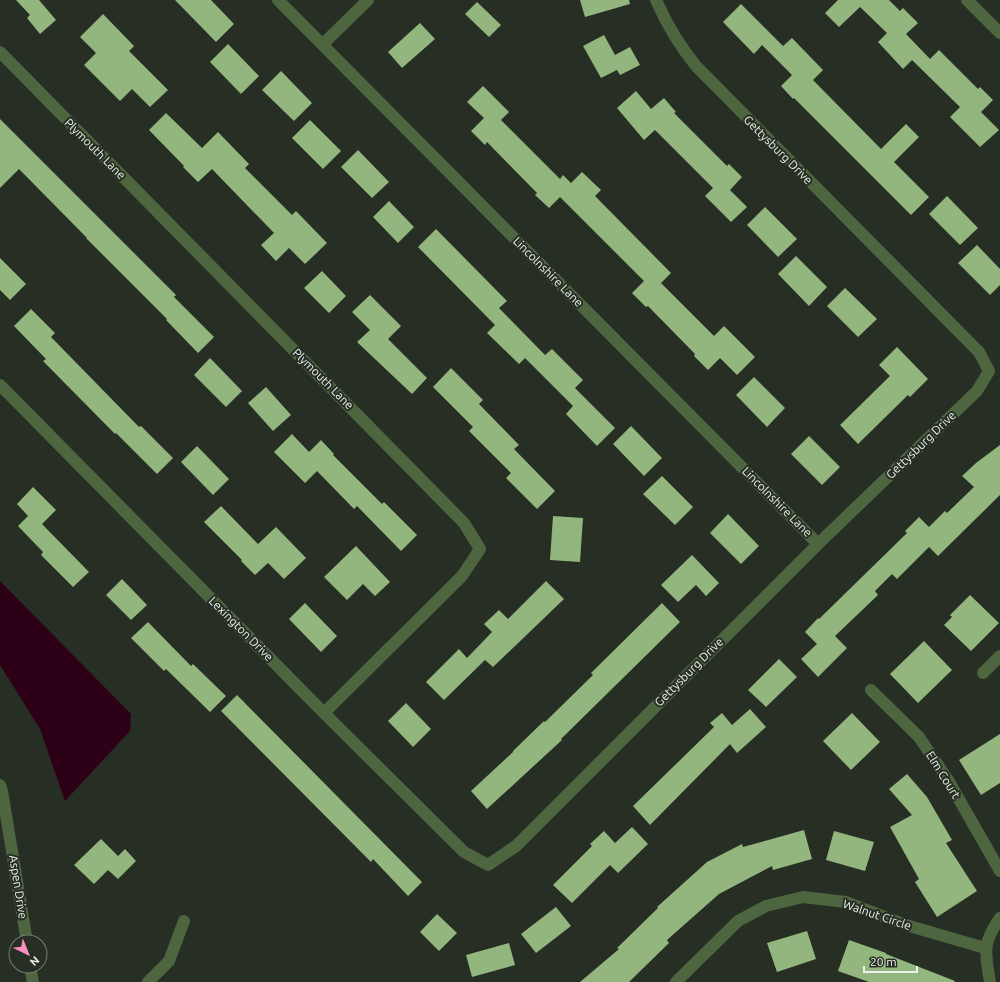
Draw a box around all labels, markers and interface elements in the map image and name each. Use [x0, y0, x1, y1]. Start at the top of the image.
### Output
street label: Gettysburg Drive [741, 113, 815, 187]
street label: Plymouth Lane [62, 116, 128, 182]
street label: Lincolnshire Lane [511, 234, 586, 309]
street label: Plymouth Lane [290, 346, 356, 412]
street label: Gettysburg Drive [883, 408, 958, 481]
street label: Lincolnshire Lane [740, 464, 815, 539]
street label: Lexington Drive [207, 594, 276, 663]
street label: Gettysburg Drive [652, 635, 726, 709]
street label: Elm Court [924, 749, 963, 801]
street label: Aspen Drive [7, 854, 30, 920]
street label: Walnut Circle [841, 897, 913, 932]
north arrow [8, 934, 48, 974]
scale bar [864, 948, 917, 974]
text: N [28, 954, 42, 969]
text: 20 m [870, 955, 897, 968]

